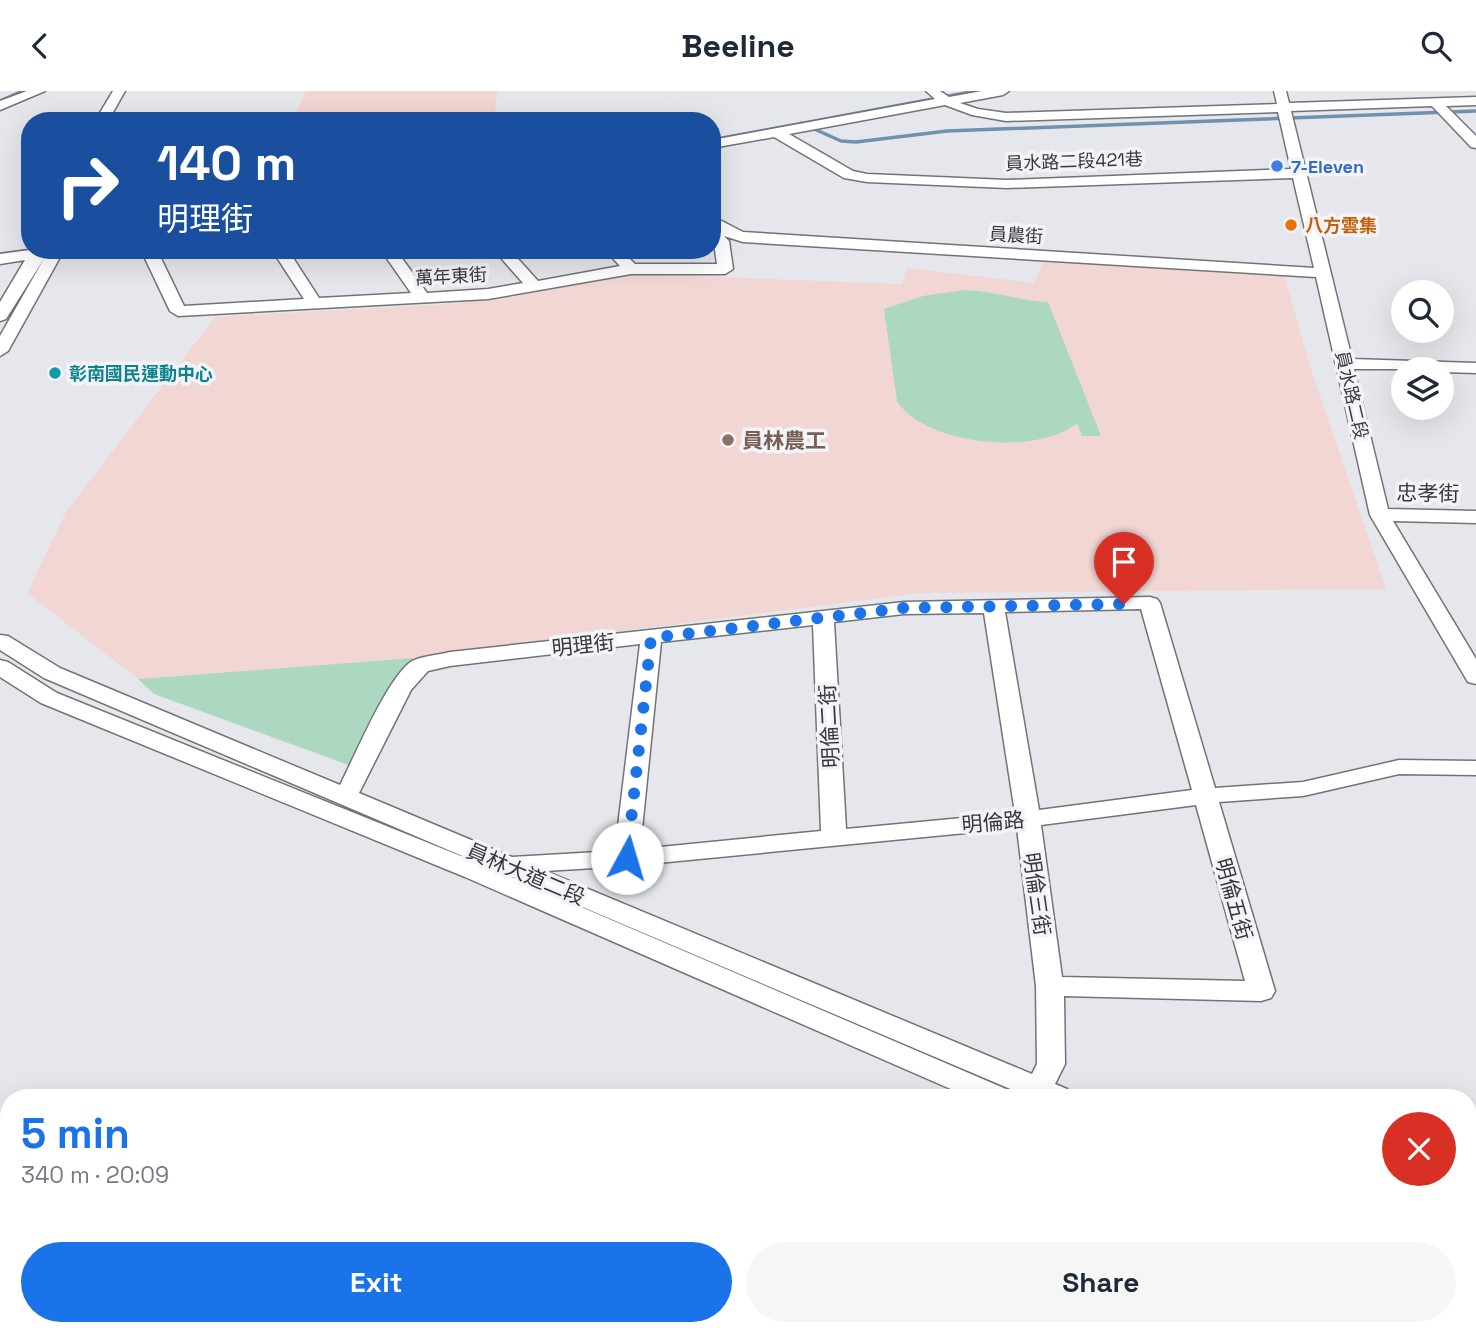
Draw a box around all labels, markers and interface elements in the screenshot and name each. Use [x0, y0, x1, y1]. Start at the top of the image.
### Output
text: Beeline [681, 26, 795, 66]
icon: back [21, 27, 59, 65]
icon: search [1417, 27, 1455, 65]
text: 140 m [157, 132, 296, 194]
icon: right [42, 140, 133, 231]
street label: 員水路二段421巷 [1005, 147, 1143, 175]
place label: 7-Eleven [1291, 155, 1364, 178]
marker: 7-Eleven [1269, 158, 1285, 174]
text: 明理街 [157, 199, 253, 239]
place label: 八方雲集 [1305, 214, 1377, 237]
marker: 八方雲集 [1283, 217, 1299, 233]
street label: 員農街 [988, 222, 1044, 248]
street label: 萬年東街 [414, 263, 488, 289]
map controls [1391, 280, 1454, 420]
button: search [1391, 280, 1454, 343]
street label: 員水路二段 [1331, 349, 1373, 441]
button: layers [1391, 357, 1454, 420]
place label: 彰南國民運動中心 [69, 362, 213, 385]
marker: 彰南國民運動中心 [47, 365, 63, 381]
place label: 員林農工 [742, 427, 826, 454]
marker: 員林農工 [720, 432, 736, 448]
street label: 忠孝街 [1396, 479, 1460, 507]
pin [1094, 532, 1154, 604]
icon: arrive [1105, 543, 1143, 581]
street label: 明理街 [550, 628, 616, 662]
street label: 明倫二街 [813, 683, 845, 769]
street label: 明倫路 [960, 806, 1026, 838]
position arrow [590, 821, 664, 895]
street label: 員林大道二段 [463, 837, 589, 911]
street label: 明倫三街 [1018, 851, 1056, 937]
street label: 明倫五街 [1209, 855, 1259, 943]
text: 5 min [21, 1107, 130, 1160]
button: close [1382, 1112, 1456, 1186]
text: 340 m · 20:09 [21, 1160, 169, 1190]
button: Exit [21, 1242, 732, 1322]
button: Share [746, 1242, 1456, 1322]

